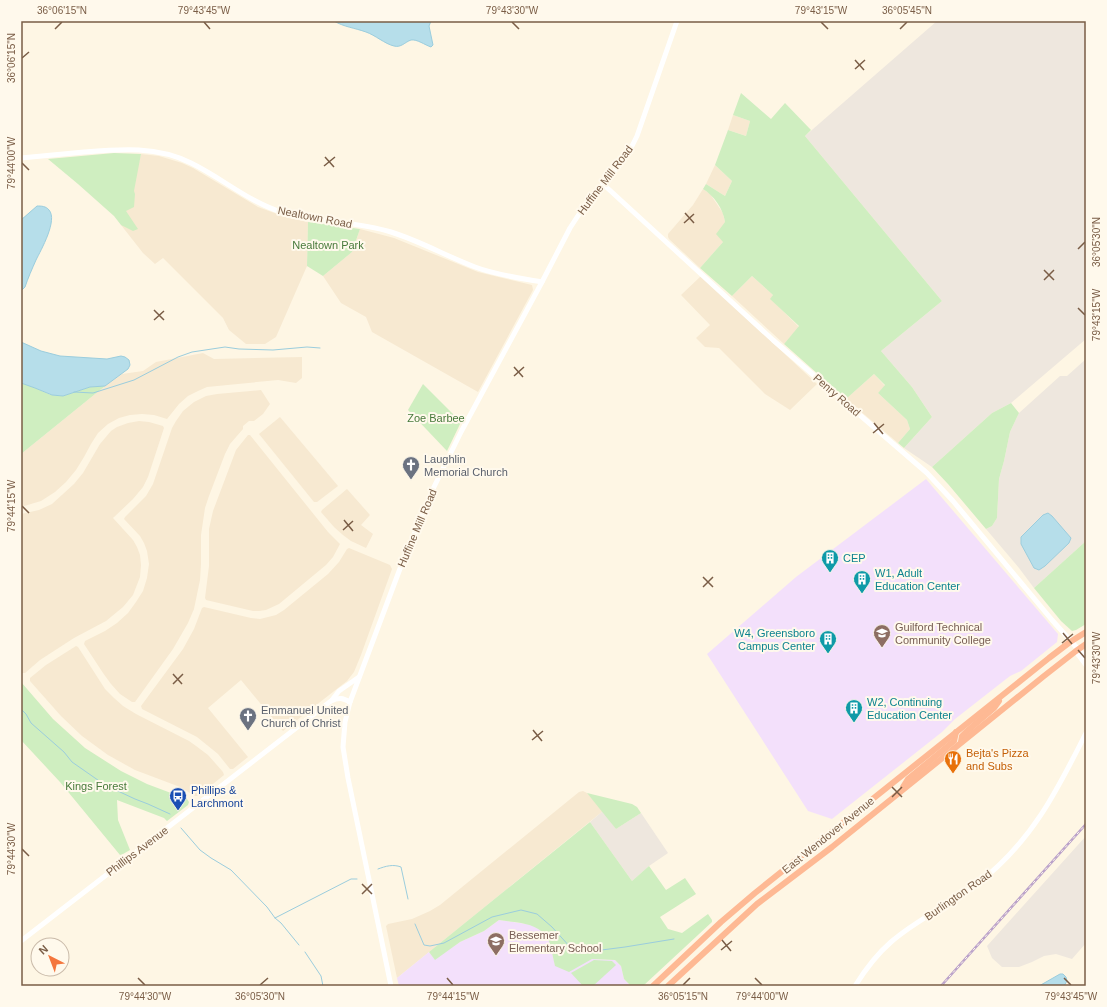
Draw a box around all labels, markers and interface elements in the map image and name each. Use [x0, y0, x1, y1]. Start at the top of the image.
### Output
text: 36°06'15"N [37, 5, 87, 16]
text: 79°43'45"W [178, 5, 231, 16]
text: 79°43'30"W [486, 5, 539, 16]
text: 79°43'15"W [795, 5, 848, 16]
text: 36°05'45"N [882, 5, 932, 16]
text: 36°06'15"N [6, 33, 17, 83]
text: 79°44'00"W [6, 136, 17, 189]
street label: Huffine Mill Road [575, 143, 635, 217]
street label: Nealtown Road [277, 204, 353, 230]
text: 36°05'30"N [1091, 217, 1102, 267]
park label: Nealtown Park [292, 239, 364, 251]
text: 79°43'15"W [1091, 288, 1102, 341]
street label: Penry Road [811, 371, 863, 419]
park label: Zoe Barbee [407, 412, 465, 424]
place label: Laughlin Memorial Church [424, 453, 508, 478]
church icon: Laughlin Memorial Church [401, 455, 421, 480]
text: 79°44'15"W [6, 479, 17, 532]
street label: Huffine Mill Road [395, 487, 439, 569]
building icon: CEP [820, 548, 840, 573]
place label: CEP [843, 552, 866, 564]
place label: W1, Adult Education Center [875, 567, 960, 592]
building icon: W1, Adult Education Center [852, 569, 872, 594]
place label: Guilford Technical Community College [895, 621, 991, 646]
school or university icon: Guilford Technical Community College [872, 623, 892, 648]
place label: W4, Greensboro Campus Center [734, 627, 815, 652]
building icon: W4, Greensboro Campus Center [818, 629, 838, 654]
text: 79°43'30"W [1091, 631, 1102, 684]
place label: W2, Continuing Education Center [867, 696, 952, 721]
building icon: W2, Continuing Education Center [844, 698, 864, 723]
place label: Emmanuel United Church of Christ [261, 704, 348, 729]
church icon: Emmanuel United Church of Christ [238, 706, 258, 731]
place label: Bejta's Pizza and Subs [966, 747, 1030, 772]
restaurant icon: Bejta's Pizza and Subs [943, 749, 963, 774]
park label: Kings Forest [65, 780, 127, 792]
place label: Phillips & Larchmont [191, 784, 243, 809]
bus stop icon: Phillips & Larchmont [168, 786, 188, 811]
street label: East Wendover Avenue [780, 794, 876, 876]
text: 79°44'30"W [6, 822, 17, 875]
street label: Phillips Avenue [104, 824, 170, 878]
street label: Burlington Road [922, 867, 994, 923]
place label: Bessemer Elementary School [509, 929, 601, 954]
school or university icon: Bessemer Elementary School [486, 931, 506, 956]
north arrow [30, 937, 70, 977]
text: N [36, 942, 50, 957]
text: 79°44'30"W [119, 991, 172, 1002]
text: 36°05'30"N [235, 991, 285, 1002]
text: 79°44'15"W [427, 991, 480, 1002]
text: 36°05'15"N [658, 991, 708, 1002]
text: 79°44'00"W [736, 991, 789, 1002]
text: 79°43'45"W [1045, 991, 1098, 1002]

